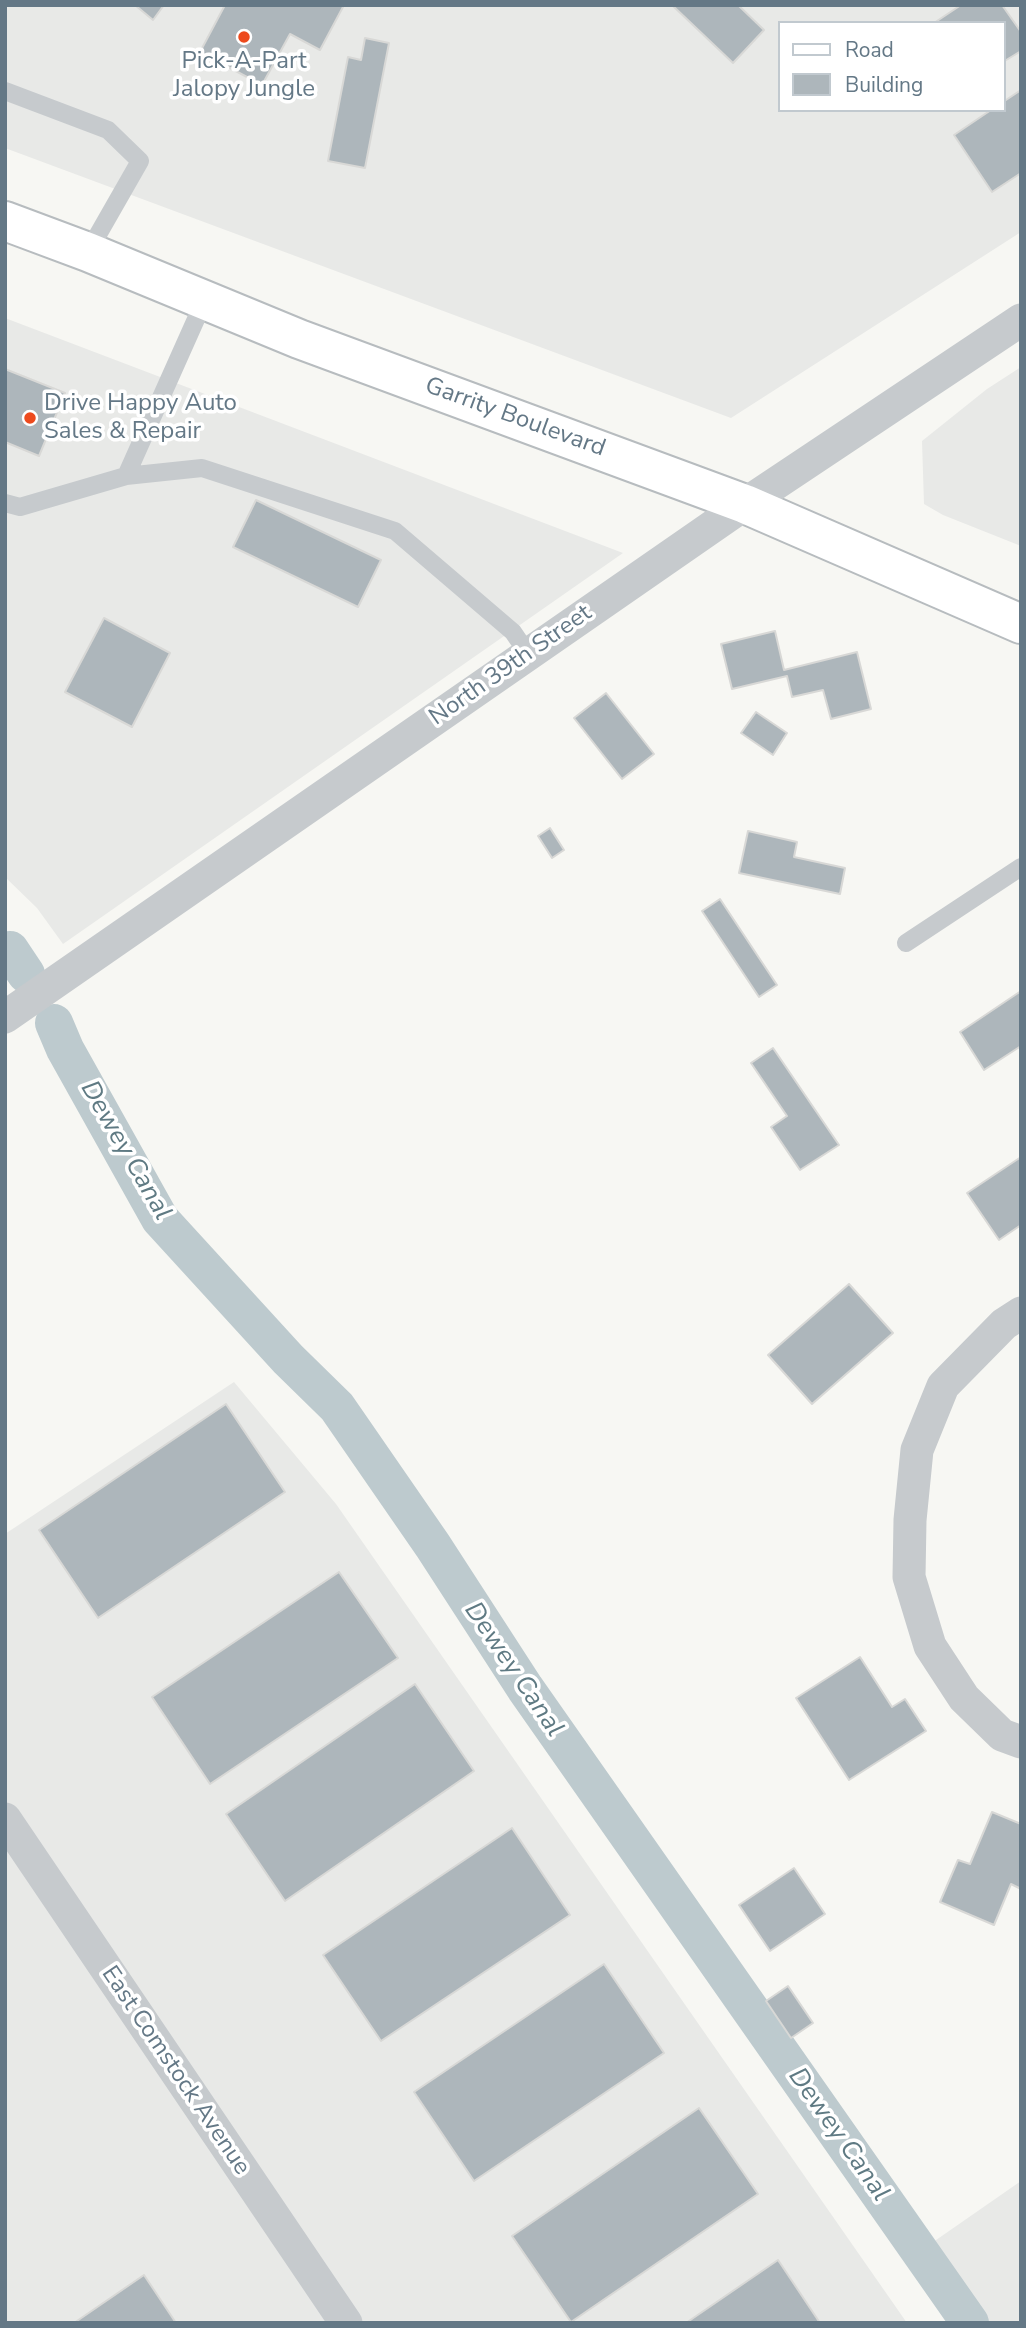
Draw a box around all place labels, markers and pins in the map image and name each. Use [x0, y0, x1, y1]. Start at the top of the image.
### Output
marker: Pick-A-Part Jalopy Jungle [236, 29, 252, 45]
place label: Pick-A-Part Jalopy Jungle [173, 48, 315, 104]
place label: Drive Happy Auto Sales & Repair [44, 390, 237, 446]
marker: Drive Happy Auto Sales & Repair [22, 410, 38, 426]

